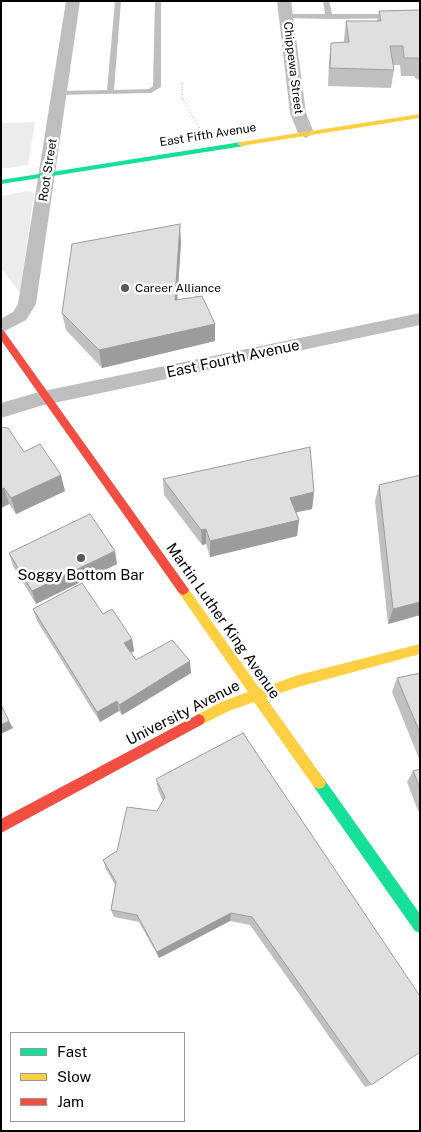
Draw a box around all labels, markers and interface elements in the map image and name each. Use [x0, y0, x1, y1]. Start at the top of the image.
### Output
street label: Chippewa Street [280, 21, 306, 115]
street label: East Fifth Avenue [159, 120, 257, 150]
street label: Root Street [36, 137, 60, 203]
place label: Career Alliance [135, 281, 221, 295]
marker: Career Alliance [119, 282, 131, 294]
street label: East Fourth Avenue [165, 336, 301, 382]
street label: Martin Luther King Avenue [162, 540, 284, 702]
marker: Soggy Bottom Bar [75, 552, 87, 564]
place label: Soggy Bottom Bar [18, 566, 144, 584]
street label: University Avenue [123, 677, 243, 749]
legend [10, 1032, 185, 1122]
text: Fast [57, 1043, 87, 1060]
text: Slow [57, 1068, 91, 1085]
text: Jam [57, 1093, 84, 1110]

